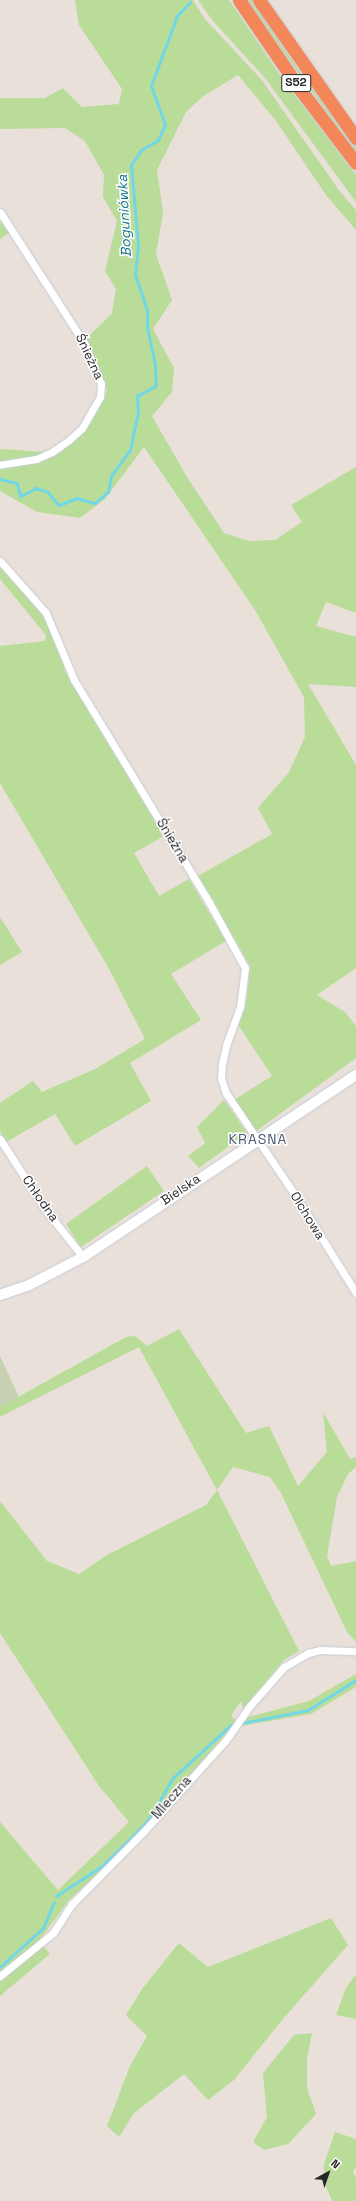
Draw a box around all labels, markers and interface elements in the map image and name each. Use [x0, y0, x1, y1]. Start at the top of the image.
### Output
road number: S52 [281, 73, 311, 93]
water label: Boguniówka [113, 174, 135, 258]
street label: Śnieżna [72, 332, 106, 382]
street label: Śnieżna [153, 816, 191, 866]
district label: KRASNA [229, 1131, 287, 1147]
street label: Bielska [158, 1171, 204, 1209]
street label: Chłodna [18, 1173, 62, 1225]
street label: Olchowa [286, 1189, 328, 1243]
street label: Mleczna [149, 1773, 195, 1823]
north arrow [308, 2153, 348, 2193]
text: N [328, 2156, 343, 2172]

